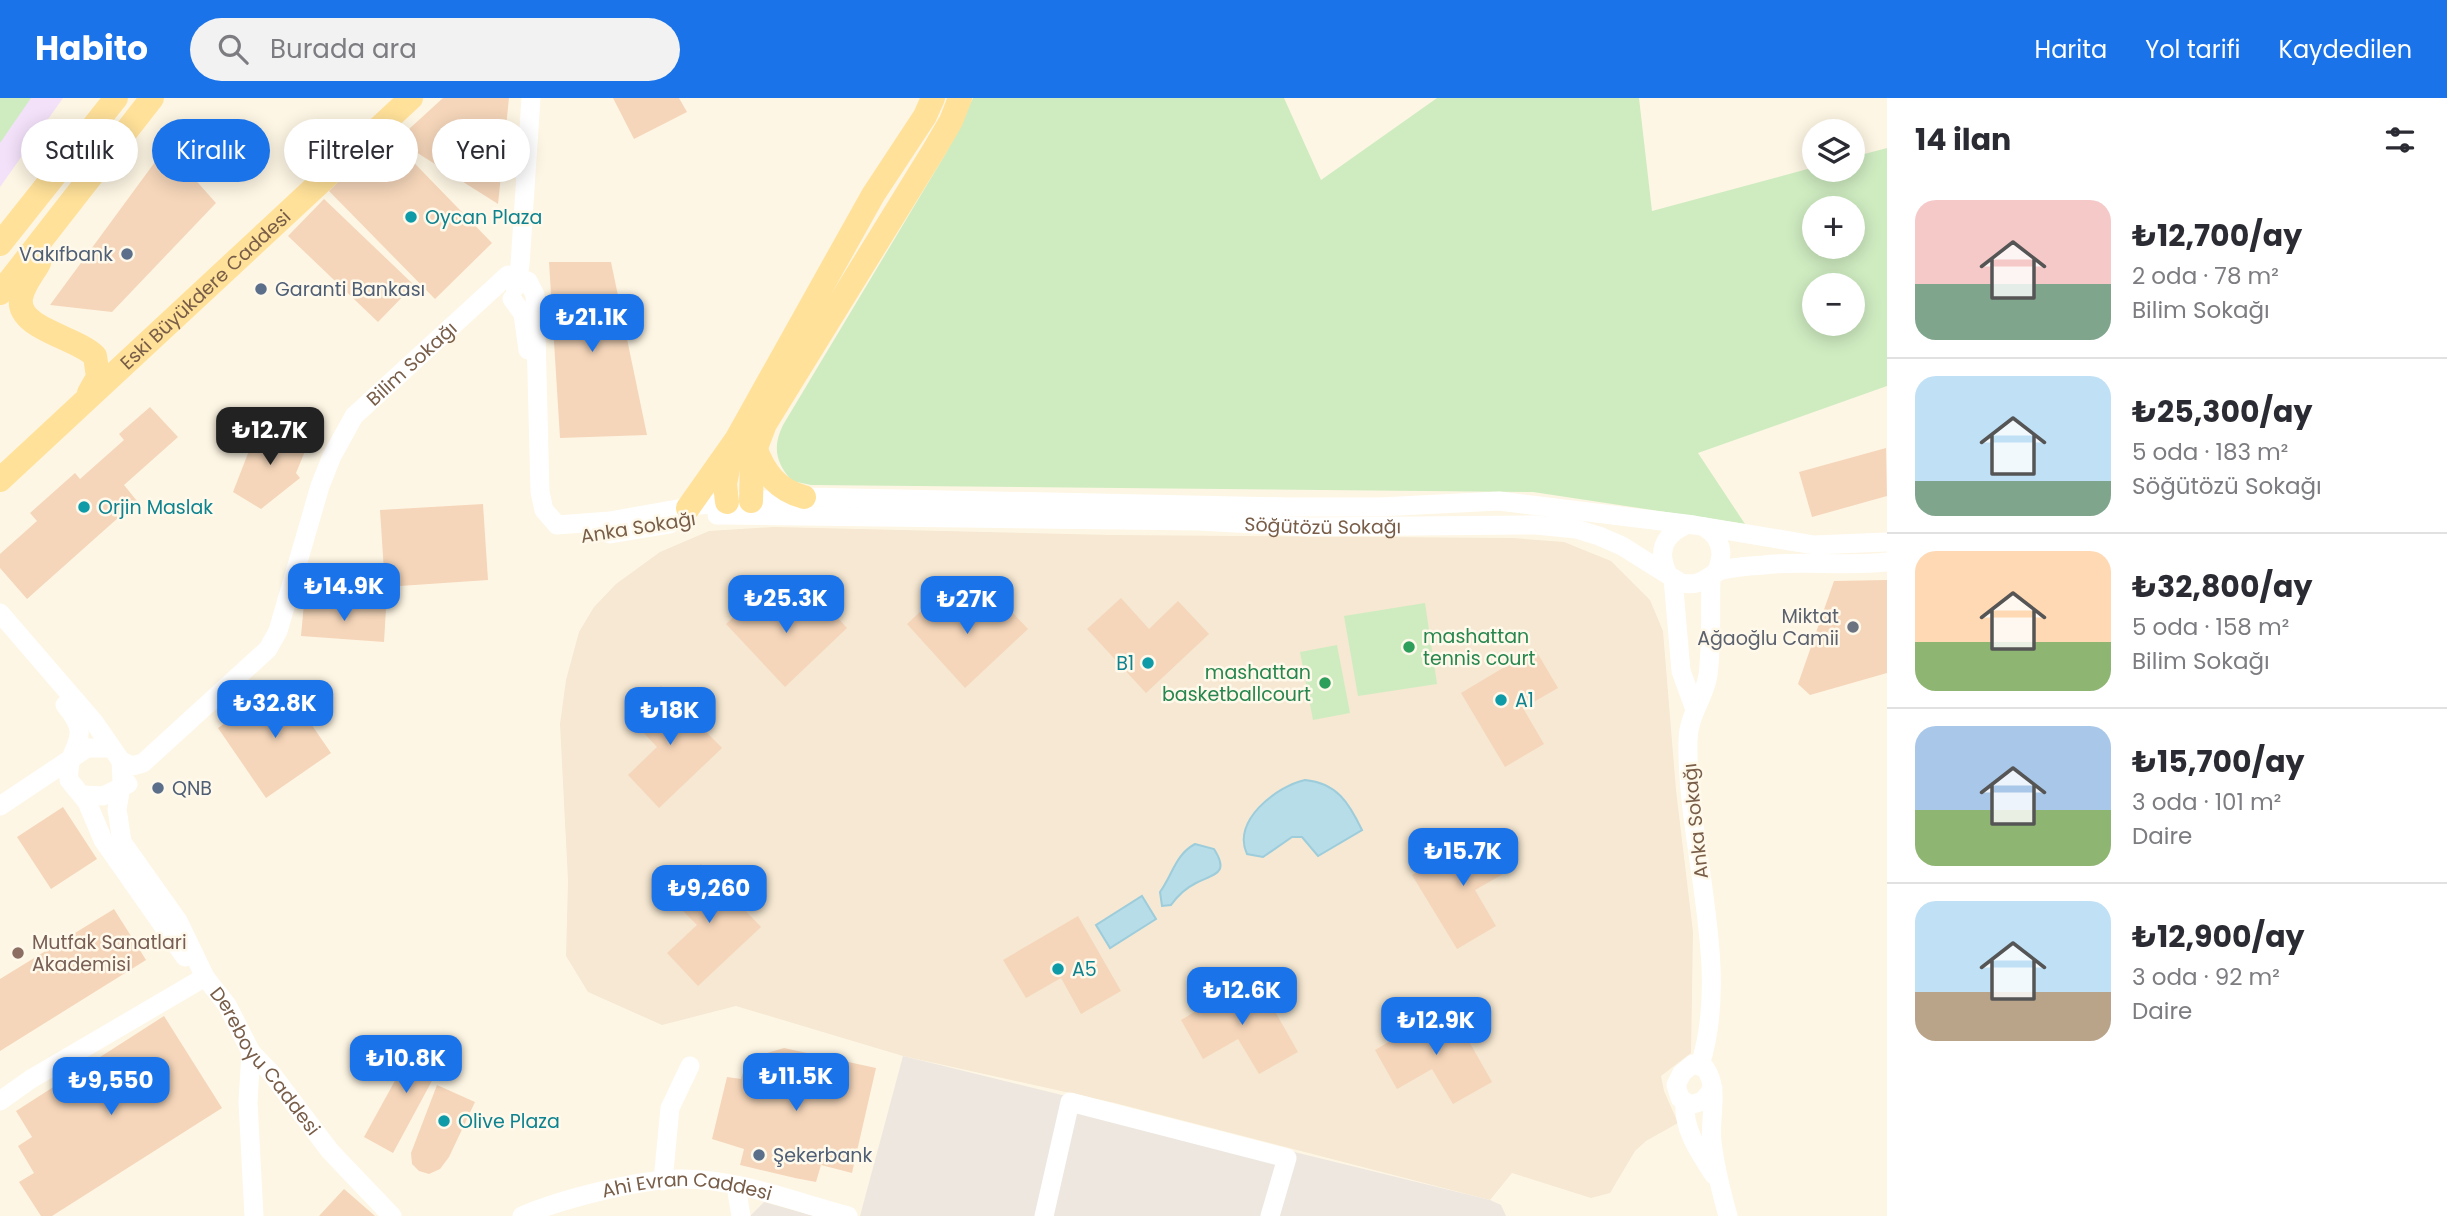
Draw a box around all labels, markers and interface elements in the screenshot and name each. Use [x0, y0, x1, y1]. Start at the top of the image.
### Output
search box [190, 18, 680, 81]
text: Habito [35, 25, 148, 72]
icon: search [214, 30, 252, 68]
text: Burada ara [270, 31, 417, 67]
text: Harita [2035, 33, 2107, 66]
text: Yol tarifi [2145, 33, 2241, 66]
text: Kaydedilen [2279, 33, 2412, 66]
text: 14 ilan [1915, 118, 2011, 161]
chip: Satılık [21, 119, 138, 182]
chip: Kiralık [152, 119, 270, 182]
chip: Filtreler [284, 119, 418, 182]
chip: Yeni [432, 119, 530, 182]
map controls [1802, 119, 1865, 336]
button: layers [1802, 119, 1865, 182]
icon: filters [2381, 121, 2419, 159]
button: + [1802, 196, 1865, 259]
street label: Eski Büyükdere Caddesi [114, 204, 297, 376]
place label: Oycan Plaza [425, 204, 542, 231]
marker: Oycan Plaza [403, 209, 419, 225]
text: ₺12,700/ay [2132, 214, 2302, 257]
icon: home [1971, 228, 2055, 312]
place label: Vakıfbank [19, 241, 113, 268]
marker: Vakıfbank [119, 246, 135, 262]
text: 2 oda · 78 m² [2132, 260, 2279, 292]
button: − [1802, 273, 1865, 336]
place label: Garanti Bankası [275, 276, 425, 303]
marker: Garanti Bankası [253, 281, 269, 297]
pin: ₺21.1K [535, 294, 649, 354]
text: Bilim Sokağı [2132, 294, 2270, 326]
text: ₺21.1K [556, 301, 628, 333]
street label: Bilim Sokağı [361, 315, 463, 412]
text: ₺25,300/ay [2132, 390, 2312, 433]
icon: home [1971, 404, 2055, 488]
pin: ₺12.7K [213, 408, 327, 467]
text: ₺12.7K [232, 414, 308, 446]
text: 5 oda · 183 m² [2132, 436, 2288, 468]
text: Söğütözü Sokağı [2132, 470, 2322, 502]
place label: Orjin Maslak [98, 494, 213, 521]
marker: Orjin Maslak [76, 499, 92, 515]
street label: Anka Sokağı [579, 505, 698, 550]
street label: Söğütözü Sokağı [1244, 511, 1401, 541]
pin: ₺14.9K [287, 564, 401, 623]
text: ₺32,800/ay [2132, 565, 2312, 608]
text: ₺14.9K [304, 570, 384, 602]
pin: ₺25.3K [729, 575, 843, 635]
pin: ₺27K [926, 576, 1008, 636]
icon: home [1971, 579, 2055, 663]
text: ₺25.3K [744, 582, 828, 614]
text: ₺27K [937, 583, 997, 615]
place label: Miktat Ağaoğlu Camii [1697, 603, 1839, 652]
text: 5 oda · 158 m² [2132, 611, 2289, 643]
marker: Miktat Ağaoğlu Camii [1845, 619, 1861, 635]
place label: mashattan tennis court [1423, 623, 1536, 672]
marker: mashattan tennis court [1401, 639, 1417, 655]
text: Bilim Sokağı [2132, 645, 2270, 677]
place label: B1 [1116, 650, 1134, 677]
marker: B1 [1140, 655, 1156, 671]
place label: mashattan basketballcourt [1162, 659, 1311, 708]
marker: mashattan basketballcourt [1317, 675, 1333, 691]
pin: ₺32.8K [218, 680, 332, 740]
text: ₺32.8K [233, 687, 317, 719]
place label: A1 [1515, 687, 1534, 714]
pin: ₺18K [629, 688, 711, 747]
marker: A1 [1493, 692, 1509, 708]
text: ₺18K [641, 694, 699, 726]
text: ₺15,700/ay [2132, 740, 2305, 783]
icon: home [1971, 754, 2055, 838]
street label: Anka Sokağı [1676, 762, 1715, 880]
place label: QNB [172, 775, 212, 802]
marker: QNB [150, 780, 166, 796]
text: 3 oda · 101 m² [2132, 786, 2281, 818]
text: Daire [2132, 820, 2192, 852]
pin: ₺15.7K [1406, 828, 1520, 888]
text: ₺15.7K [1424, 835, 1502, 867]
pin: ₺9,260 [652, 866, 766, 925]
text: ₺9,260 [668, 872, 750, 904]
text: ₺12,900/ay [2132, 915, 2305, 958]
place label: Mutfak Sanatlari Akademisi [32, 929, 187, 978]
icon: home [1971, 929, 2055, 1013]
marker: Mutfak Sanatlari Akademisi [10, 945, 26, 961]
place label: A5 [1072, 956, 1097, 983]
marker: A5 [1050, 961, 1066, 977]
text: 3 oda · 92 m² [2132, 961, 2280, 993]
pin: ₺12.6K [1185, 968, 1299, 1027]
text: ₺12.6K [1203, 974, 1281, 1006]
street label: Dereboyu Caddesi [204, 981, 326, 1141]
text: Daire [2132, 995, 2192, 1027]
pin: ₺12.9K [1379, 998, 1493, 1057]
text: ₺12.9K [1397, 1004, 1475, 1036]
pin: ₺10.8K [349, 1035, 463, 1095]
text: ₺10.8K [366, 1042, 446, 1074]
pin: ₺11.5K [739, 1054, 853, 1113]
pin: ₺9,550 [54, 1058, 168, 1117]
text: ₺11.5K [759, 1060, 833, 1092]
text: ₺9,550 [69, 1064, 153, 1096]
place label: Olive Plaza [458, 1108, 560, 1135]
marker: Olive Plaza [436, 1113, 452, 1129]
place label: Şekerbank [773, 1142, 872, 1169]
marker: Şekerbank [751, 1147, 767, 1163]
street label: Ahi Evran Caddesi [599, 1166, 775, 1207]

